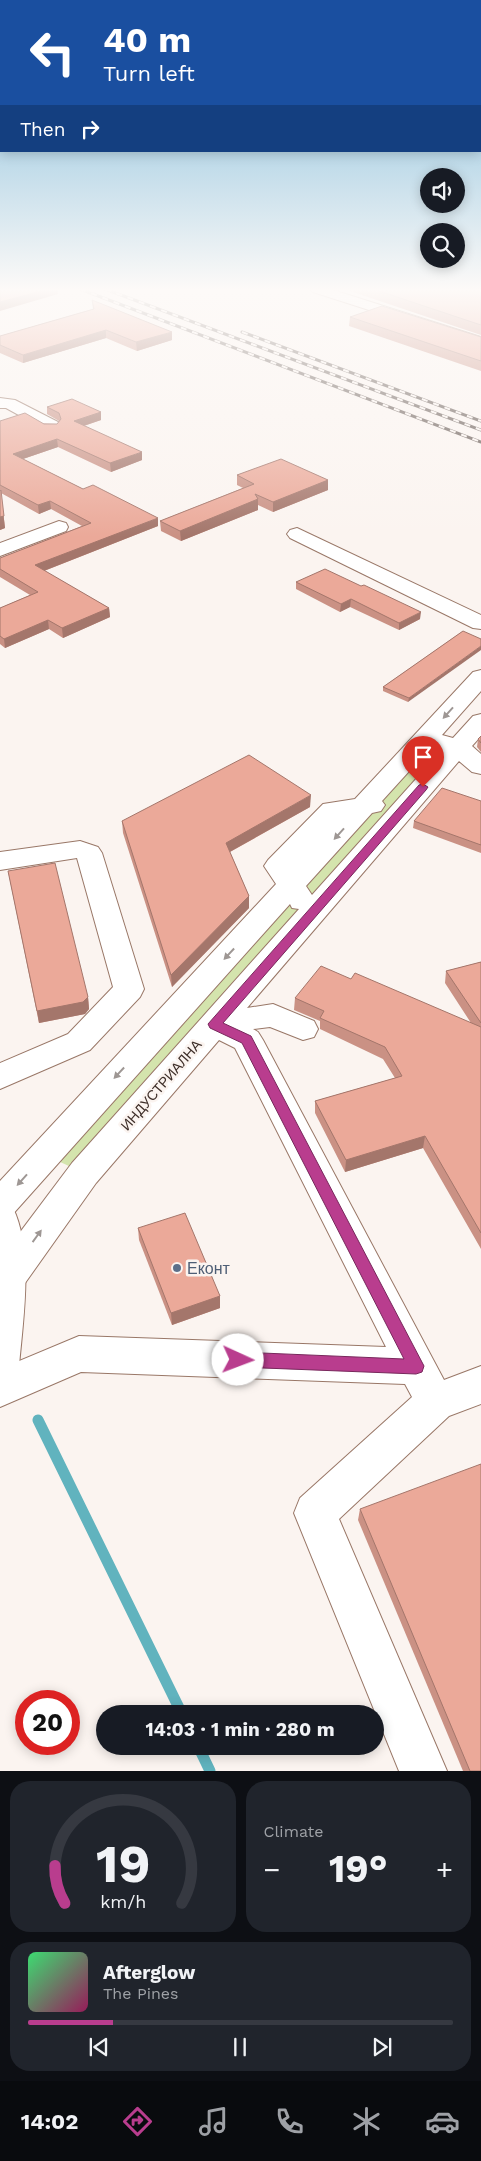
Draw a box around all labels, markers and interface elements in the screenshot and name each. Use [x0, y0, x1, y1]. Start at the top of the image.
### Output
text: 40 m [103, 19, 191, 61]
icon: left [20, 20, 85, 85]
text: Turn left [103, 61, 195, 86]
icon: right [76, 115, 104, 143]
text: Then [20, 118, 66, 141]
map controls [420, 168, 465, 268]
button: sound [420, 168, 465, 213]
button: search [420, 223, 465, 268]
one-way arrow [442, 707, 454, 719]
pin [402, 736, 444, 787]
icon: arrive [409, 743, 437, 771]
one-way arrow [333, 827, 345, 839]
one-way arrow [223, 947, 235, 959]
street label: ИНДУСТРИАЛНА [117, 1036, 205, 1133]
one-way arrow [113, 1067, 125, 1079]
one-way arrow [16, 1173, 28, 1185]
one-way arrow [32, 1230, 43, 1243]
place label: Еконт [187, 1259, 231, 1278]
marker: Еконт [171, 1262, 183, 1274]
position arrow [211, 1333, 263, 1385]
speed limit sign: 20 [15, 1690, 80, 1755]
text: 14:03 · 1 min · 280 m [145, 1718, 335, 1741]
text: Climate [264, 1822, 324, 1841]
text: 19 [96, 1834, 150, 1895]
text: 19° [329, 1847, 388, 1891]
text: − [264, 1853, 280, 1886]
text: + [436, 1853, 453, 1886]
text: km/h [100, 1891, 146, 1912]
text: Afterglow [103, 1961, 195, 1984]
text: The Pines [103, 1984, 179, 2003]
icon: previous [85, 2033, 113, 2061]
icon: pause [226, 2033, 254, 2061]
icon: next [368, 2033, 396, 2061]
icon: directions [120, 2104, 155, 2139]
icon: music [196, 2104, 231, 2139]
icon: phone [272, 2104, 307, 2139]
icon: climate [349, 2104, 384, 2139]
icon: car [425, 2104, 460, 2139]
text: 14:02 [21, 2109, 78, 2134]

